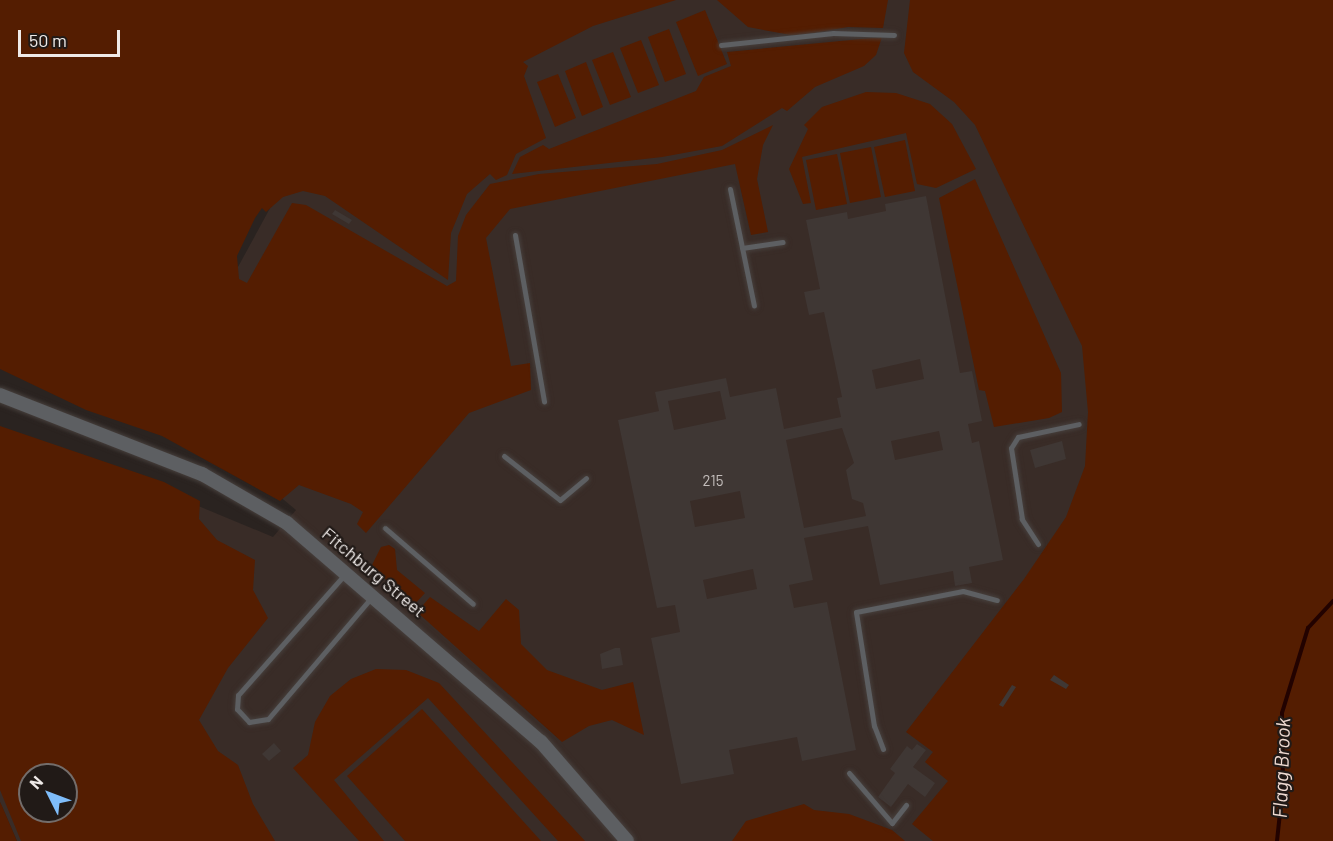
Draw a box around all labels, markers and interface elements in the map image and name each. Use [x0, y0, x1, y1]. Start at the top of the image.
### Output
scale bar [21, 18, 123, 56]
text: 50 m [29, 29, 67, 51]
house number: 215 [703, 472, 723, 490]
street label: Fitchburg Street [318, 522, 430, 622]
water label: Flagg Brook [1267, 717, 1295, 819]
north arrow [18, 763, 78, 823]
text: N [25, 772, 46, 792]

